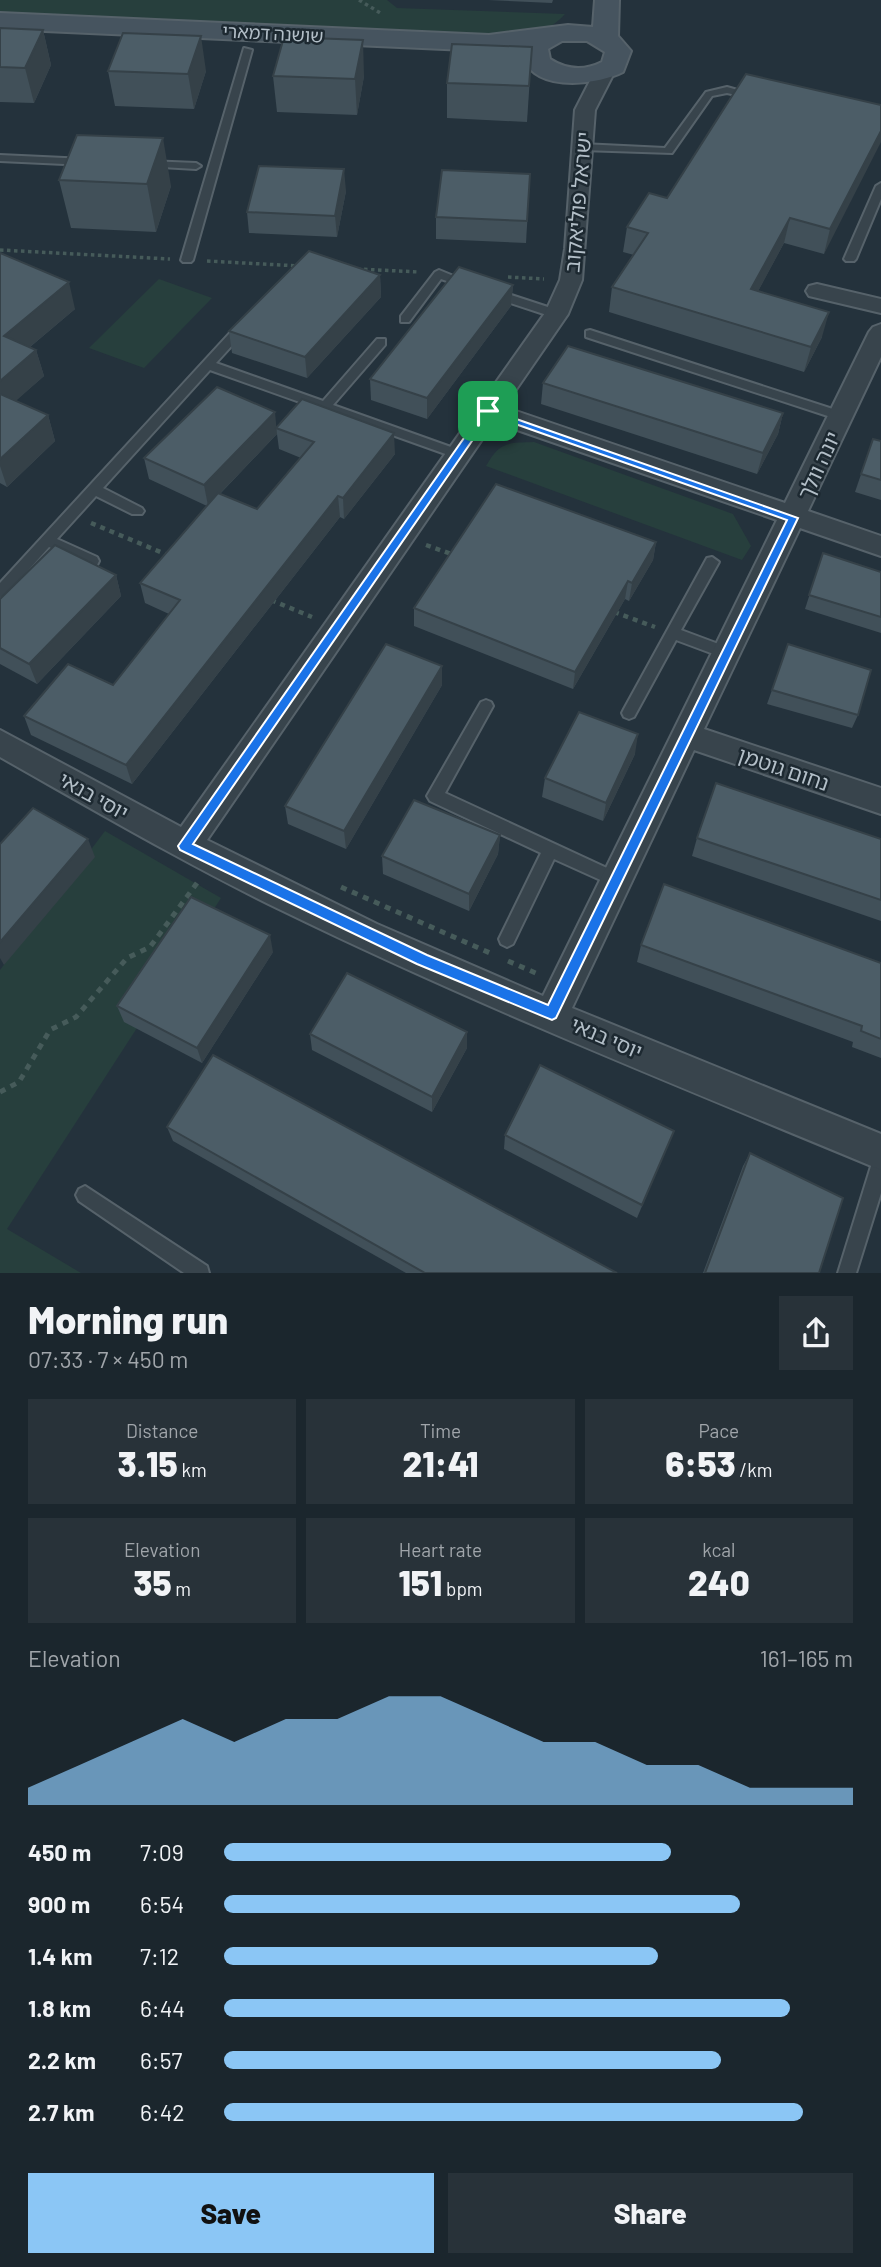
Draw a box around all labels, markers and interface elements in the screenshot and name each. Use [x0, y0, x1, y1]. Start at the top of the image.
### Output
street label: שושנה דמארי [222, 19, 324, 47]
street label: ישראל פוליאקוב [558, 131, 596, 273]
pin [458, 381, 518, 441]
icon: arrive [469, 392, 507, 430]
street label: יונה וולך [791, 427, 845, 503]
street label: נחום גוטמן [735, 741, 833, 795]
street label: יוסי בנאי [55, 766, 133, 824]
street label: יוסי בנאי [567, 1011, 647, 1063]
text: Morning run [28, 1296, 228, 1342]
button: share [779, 1296, 853, 1370]
text: 07:33 · 7 × 450 m [28, 1345, 188, 1373]
text: Distance [126, 1419, 198, 1442]
text: Time [420, 1419, 461, 1442]
text: Pace [698, 1419, 739, 1442]
text: 3.15 [118, 1442, 178, 1484]
text: 21:41 [402, 1442, 479, 1484]
text: 6:53 [665, 1442, 736, 1484]
text: km [178, 1458, 207, 1481]
text: /km [736, 1458, 772, 1481]
text: Elevation [124, 1538, 200, 1561]
text: Heart rate [399, 1538, 482, 1561]
text: kcal [702, 1538, 735, 1561]
text: 35 [133, 1561, 172, 1603]
text: 151 [398, 1561, 442, 1603]
text: 240 [688, 1561, 750, 1603]
text: m [172, 1577, 191, 1600]
text: bpm [442, 1577, 483, 1600]
text: Elevation [28, 1644, 121, 1672]
text: 161–165 m [760, 1644, 853, 1672]
text: 450 m [28, 1838, 91, 1866]
text: 7:09 [140, 1838, 184, 1866]
text: 900 m [28, 1890, 90, 1918]
text: 6:54 [140, 1890, 184, 1918]
text: 1.4 km [28, 1942, 92, 1970]
text: 7:12 [140, 1942, 179, 1970]
text: 1.8 km [28, 1994, 91, 2022]
text: 6:44 [140, 1994, 185, 2022]
text: 2.2 km [28, 2046, 96, 2074]
text: 6:57 [140, 2046, 182, 2074]
text: 2.7 km [28, 2098, 95, 2126]
text: 6:42 [140, 2098, 185, 2126]
button: Save [28, 2173, 434, 2253]
button: Share [448, 2173, 853, 2253]

